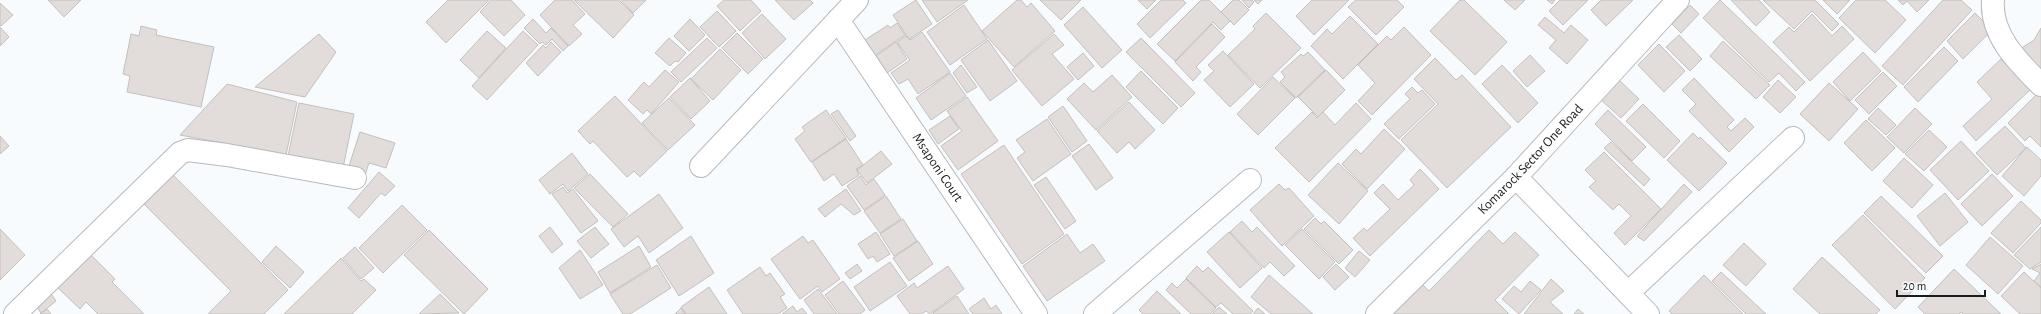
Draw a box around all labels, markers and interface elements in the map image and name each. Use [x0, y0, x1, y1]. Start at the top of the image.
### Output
street label: Komarock Sector One Road [1475, 102, 1586, 217]
street label: Msaponi Court [909, 131, 966, 205]
scale bar [1897, 272, 1985, 298]
text: 20 m [1903, 280, 1926, 292]

